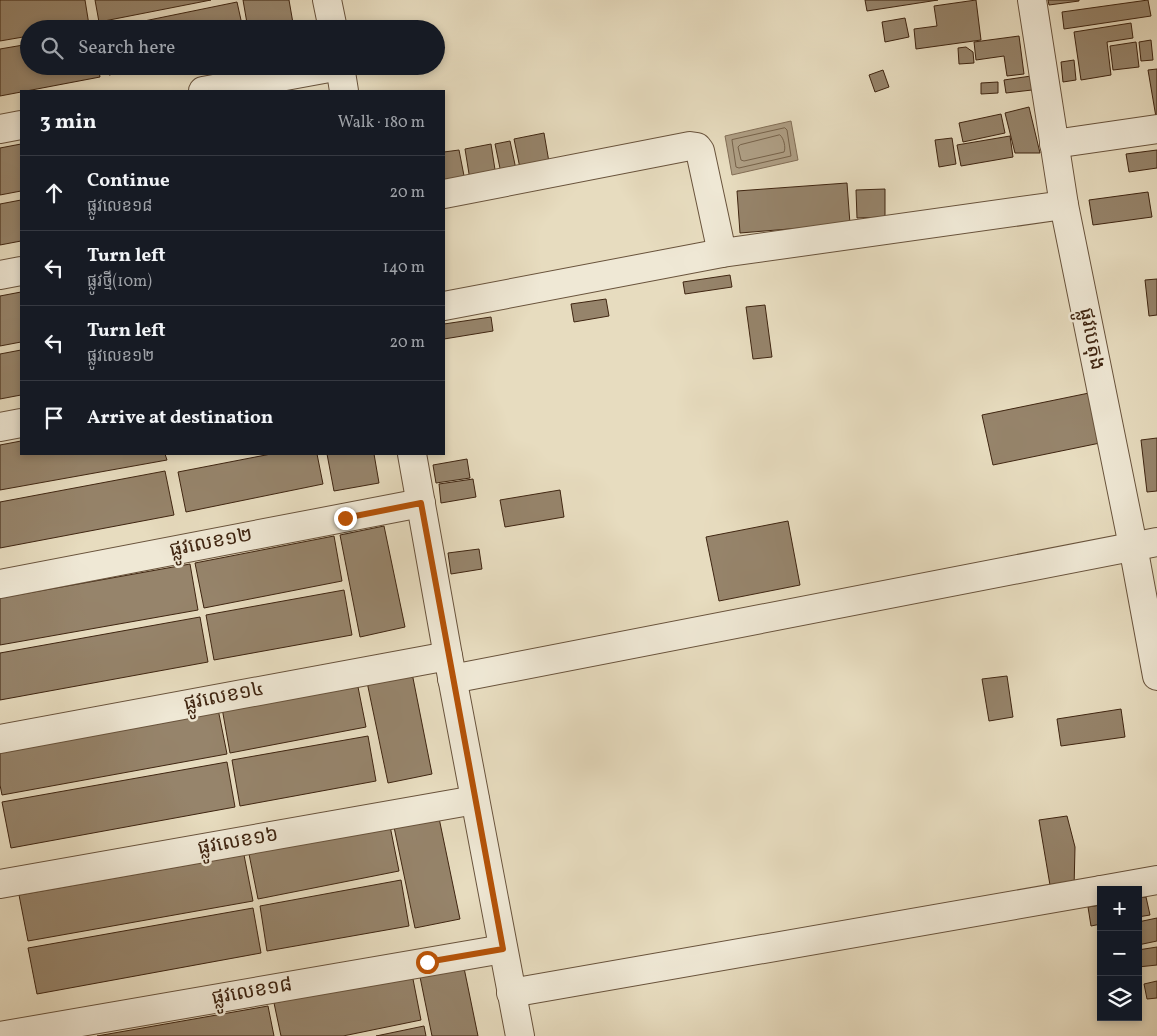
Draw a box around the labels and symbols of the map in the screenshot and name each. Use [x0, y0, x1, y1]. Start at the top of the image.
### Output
street label: ផ្លូវបេតុង [1068, 305, 1111, 373]
route end [334, 507, 357, 530]
street label: ផ្លូវលេខ១២ [167, 521, 255, 568]
street label: ផ្លូវលេខ១៤ [181, 675, 267, 721]
street label: ផ្លូវលេខ១៦ [195, 821, 281, 866]
route start [416, 951, 439, 974]
street label: ផ្លូវលេខ១៨ [209, 971, 295, 1016]

